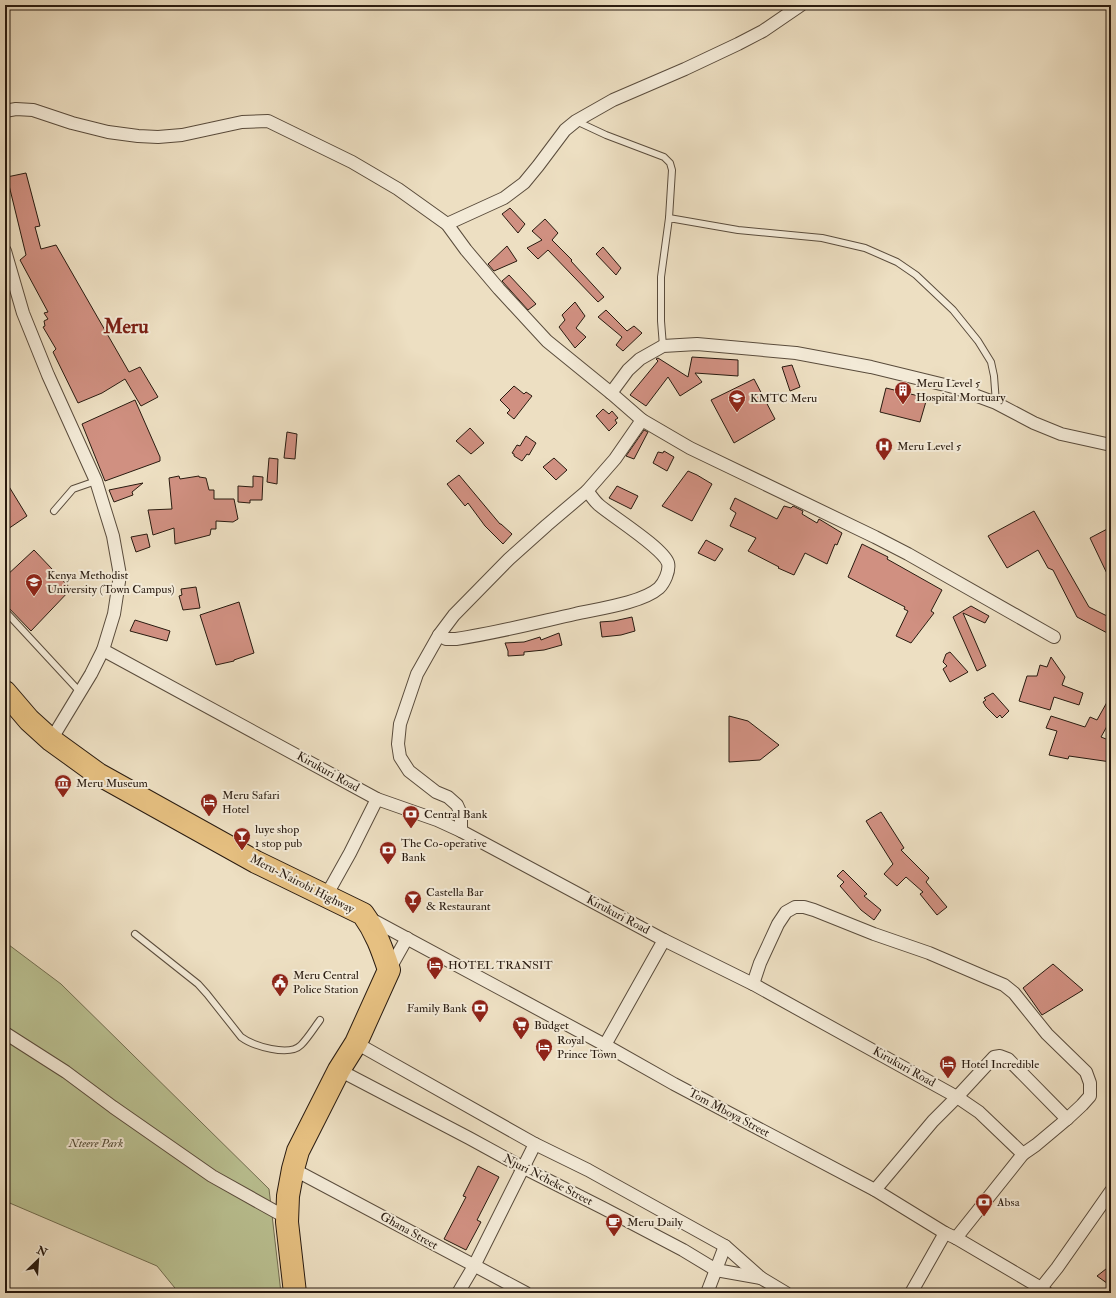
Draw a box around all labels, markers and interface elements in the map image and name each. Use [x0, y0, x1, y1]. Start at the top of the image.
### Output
district label: Meru [102, 314, 149, 339]
place label: Meru Level 5 Hospital Mortuary [916, 376, 1006, 405]
building icon: Meru Level 5 Hospital Mortuary [893, 380, 913, 405]
school or university icon: KMTC Meru [727, 388, 747, 413]
place label: KMTC Meru [750, 391, 817, 406]
hospital icon: Meru Level 5 [874, 436, 894, 461]
place label: Meru Level 5 [897, 439, 962, 454]
place label: Kenya Methodist University (Town Campus) [47, 568, 175, 597]
school or university icon: Kenya Methodist University (Town Campus) [24, 572, 44, 597]
street label: Kirukuri Road [294, 749, 362, 795]
museum icon: Meru Museum [53, 773, 73, 798]
place label: Meru Museum [76, 776, 149, 791]
place label: Meru Safari Hotel [222, 788, 280, 817]
hotel icon: Meru Safari Hotel [199, 792, 219, 817]
bank icon: Central Bank [401, 804, 421, 829]
place label: Central Bank [424, 807, 488, 822]
place label: luye shop 1 stop pub [255, 822, 302, 851]
bar icon: luye shop 1 stop pub [232, 826, 252, 851]
place label: The Co-operative Bank [401, 836, 487, 865]
bank icon: The Co-operative Bank [378, 840, 398, 865]
street label: Meru-Nairobi Highway [247, 851, 357, 917]
place label: Castella Bar & Restaurant [426, 885, 491, 914]
bar icon: Castella Bar & Restaurant [403, 889, 423, 914]
street label: Kirukuri Road [584, 892, 652, 938]
hotel icon: HOTEL TRANSIT [425, 955, 445, 980]
place label: HOTEL TRANSIT [448, 958, 553, 973]
place label: Meru Central Police Station [293, 968, 359, 997]
public building icon: Meru Central Police Station [270, 972, 290, 997]
bank icon: Family Bank [470, 998, 490, 1023]
place label: Family Bank [407, 1001, 467, 1016]
supermarket icon: Budget [511, 1015, 531, 1040]
place label: Budget [534, 1018, 569, 1033]
place label: Royal Prince Town [557, 1033, 617, 1062]
hotel icon: Royal Prince Town [534, 1037, 554, 1062]
street label: Kirukuri Road [870, 1044, 938, 1090]
hotel icon: Hotel Incredible [938, 1054, 958, 1079]
place label: Hotel Incredible [961, 1057, 1039, 1072]
street label: Tom Mboya Street [686, 1085, 772, 1141]
park label: Nteere Park [68, 1136, 123, 1151]
street label: Njuri Ncheke Street [501, 1151, 595, 1209]
bank icon: Absa [974, 1192, 994, 1217]
place label: Absa [996, 1195, 1021, 1210]
street label: Ghana Street [377, 1209, 441, 1253]
cafe icon: Meru Daily [604, 1212, 624, 1237]
place label: Meru Daily [627, 1215, 684, 1230]
north arrow [18, 1240, 58, 1280]
text: N [34, 1243, 50, 1260]

